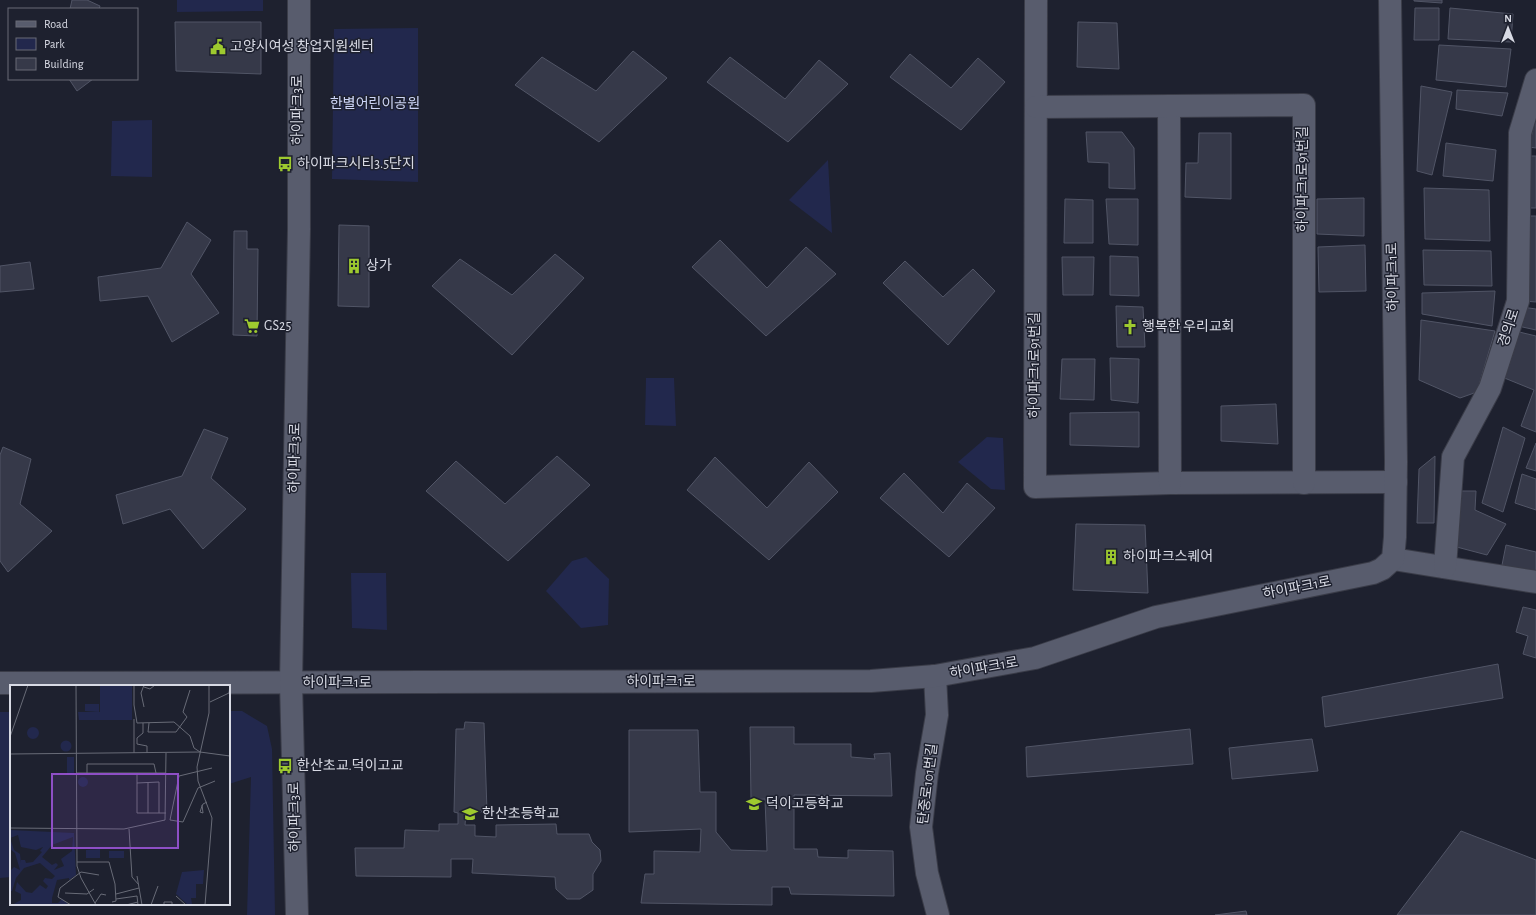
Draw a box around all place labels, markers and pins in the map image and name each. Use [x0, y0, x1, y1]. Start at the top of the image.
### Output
public building icon: 고양시여성 창업지원센터 [209, 38, 227, 56]
place label: 고양시여성 창업지원센터 [230, 39, 374, 54]
bus stop icon: 하이파크시티3.5단지 [276, 155, 294, 173]
place label: 하이파크시티3.5단지 [297, 156, 415, 171]
building icon: 상가 [345, 257, 363, 275]
place label: 상가 [366, 258, 392, 273]
supermarket icon: GS25 [243, 317, 261, 335]
church icon: 행복한 우리교회 [1121, 318, 1139, 336]
place label: GS25 [264, 319, 291, 333]
place label: 행복한 우리교회 [1142, 319, 1234, 334]
building icon: 하이파크스퀘어 [1102, 548, 1120, 566]
place label: 하이파크스퀘어 [1123, 549, 1213, 564]
bus stop icon: 한산초교.덕이고교 [276, 757, 294, 775]
place label: 한산초교.덕이고교 [297, 758, 403, 773]
school or university icon: 덕이고등학교 [745, 795, 763, 813]
place label: 덕이고등학교 [766, 795, 843, 811]
school or university icon: 한산초등학교 [461, 805, 479, 823]
place label: 한산초등학교 [482, 805, 559, 821]

